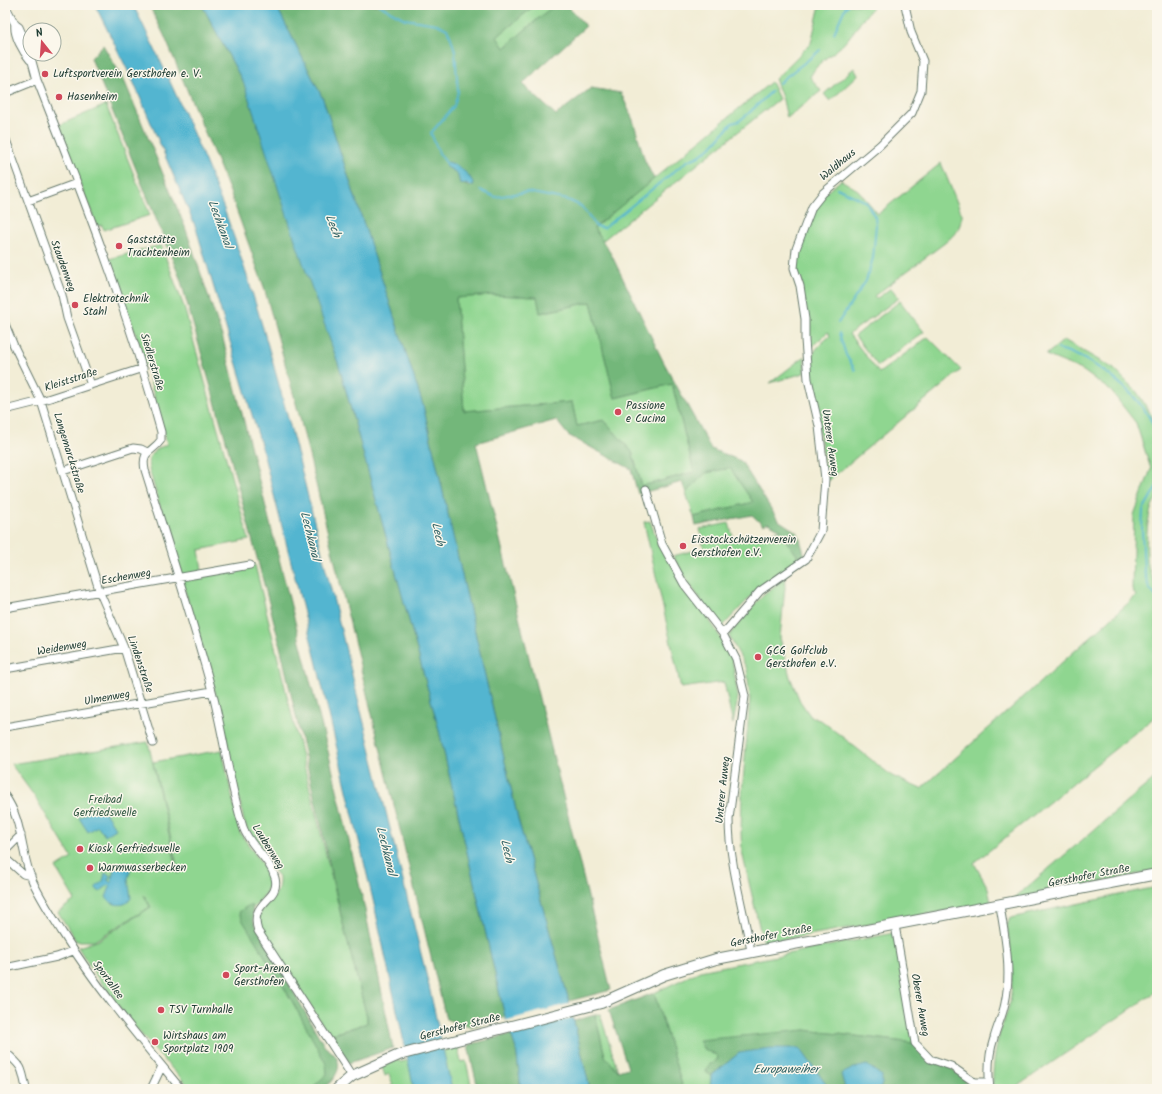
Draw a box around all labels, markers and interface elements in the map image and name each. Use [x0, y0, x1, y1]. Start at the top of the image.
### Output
north arrow [22, 22, 62, 62]
text: N [33, 24, 45, 43]
place label: Luftsportverein Gersthofen e. V. [53, 65, 202, 83]
marker: Luftsportverein Gersthofen e. V. [40, 69, 50, 79]
place label: Hasenheim [67, 88, 117, 106]
marker: Hasenheim [54, 92, 64, 102]
street label: Waldhaus [816, 144, 860, 186]
water label: Lechkanal [203, 197, 238, 253]
water label: Lech [320, 212, 347, 242]
place label: Gaststätte Trachtenheim [127, 231, 190, 262]
street label: Staudenweg [45, 237, 81, 295]
marker: Gaststätte Trachtenheim [114, 241, 124, 251]
place label: Elektrotechnik Stahl [83, 290, 150, 321]
marker: Elektrotechnik Stahl [70, 300, 80, 310]
street label: Siedlerstraße [135, 331, 169, 393]
street label: Kleiststraße [42, 363, 100, 397]
place label: Passione e Cucina [626, 397, 666, 428]
marker: Passione e Cucina [613, 407, 623, 417]
street label: Unterer Auweg [816, 408, 844, 478]
street label: Langemarckstraße [48, 410, 90, 496]
water label: Lechkanal [295, 509, 326, 565]
water label: Lech [426, 520, 450, 549]
place label: Eisstockschützenverein Gersthofen e.V. [691, 531, 796, 562]
marker: Eisstockschützenverein Gersthofen e.V. [678, 541, 688, 551]
street label: Eschenweg [100, 564, 152, 590]
street label: Lindenstraße [122, 633, 158, 695]
street label: Weidenweg [36, 635, 88, 661]
place label: GCG Golfclub Gersthofen e.V. [766, 642, 837, 673]
marker: GCG Golfclub Gersthofen e.V. [753, 652, 763, 662]
street label: Ulmenweg [83, 685, 131, 711]
street label: Unterer Auweg [711, 755, 735, 825]
park label: Freibad Gerfriedswelle [73, 791, 137, 822]
street label: Laubenweg [247, 821, 289, 873]
water label: Lechkanal [371, 824, 402, 880]
water label: Lech [495, 837, 519, 866]
place label: Kiosk Gerfriedswelle [88, 840, 180, 858]
marker: Kiosk Gerfriedswelle [75, 844, 85, 854]
place label: Warmwasserbecken [98, 859, 186, 877]
street label: Gersthofer Straße [1047, 859, 1131, 893]
marker: Warmwasserbecken [85, 863, 95, 873]
street label: Gersthofer Straße [729, 919, 813, 953]
street label: Sportallee [88, 957, 128, 1003]
place label: Sport-Arena Gersthofen [234, 960, 289, 991]
marker: Sport-Arena Gersthofen [221, 970, 231, 980]
street label: Oberer Auweg [906, 972, 934, 1038]
place label: TSV Turnhalle [169, 1001, 233, 1019]
marker: TSV Turnhalle [156, 1005, 166, 1015]
street label: Gersthofer Straße [418, 1008, 502, 1046]
place label: Wirtshaus am Sportplatz 1909 [163, 1027, 234, 1058]
marker: Wirtshaus am Sportplatz 1909 [150, 1037, 160, 1047]
water label: Europaweiher [753, 1060, 822, 1079]

